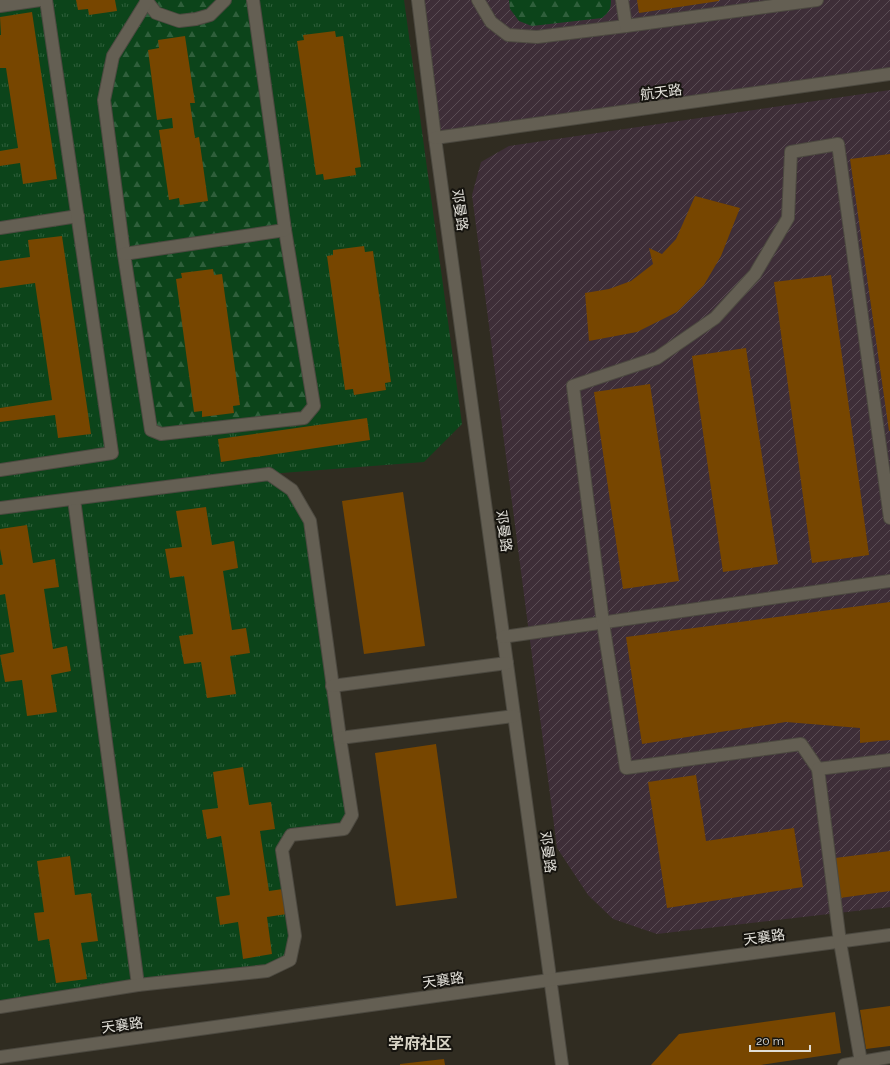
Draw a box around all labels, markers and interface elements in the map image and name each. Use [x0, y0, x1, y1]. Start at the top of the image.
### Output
street label: 航天路 [639, 81, 683, 103]
street label: 邓曼路 [449, 188, 471, 232]
street label: 邓曼路 [493, 509, 515, 553]
street label: 邓曼路 [537, 830, 559, 874]
street label: 天襄路 [742, 926, 786, 948]
street label: 天襄路 [421, 969, 465, 991]
street label: 天襄路 [100, 1014, 144, 1036]
scale bar [750, 1027, 810, 1053]
district label: 学府社区 [388, 1034, 452, 1053]
text: 20 m [756, 1034, 784, 1048]

